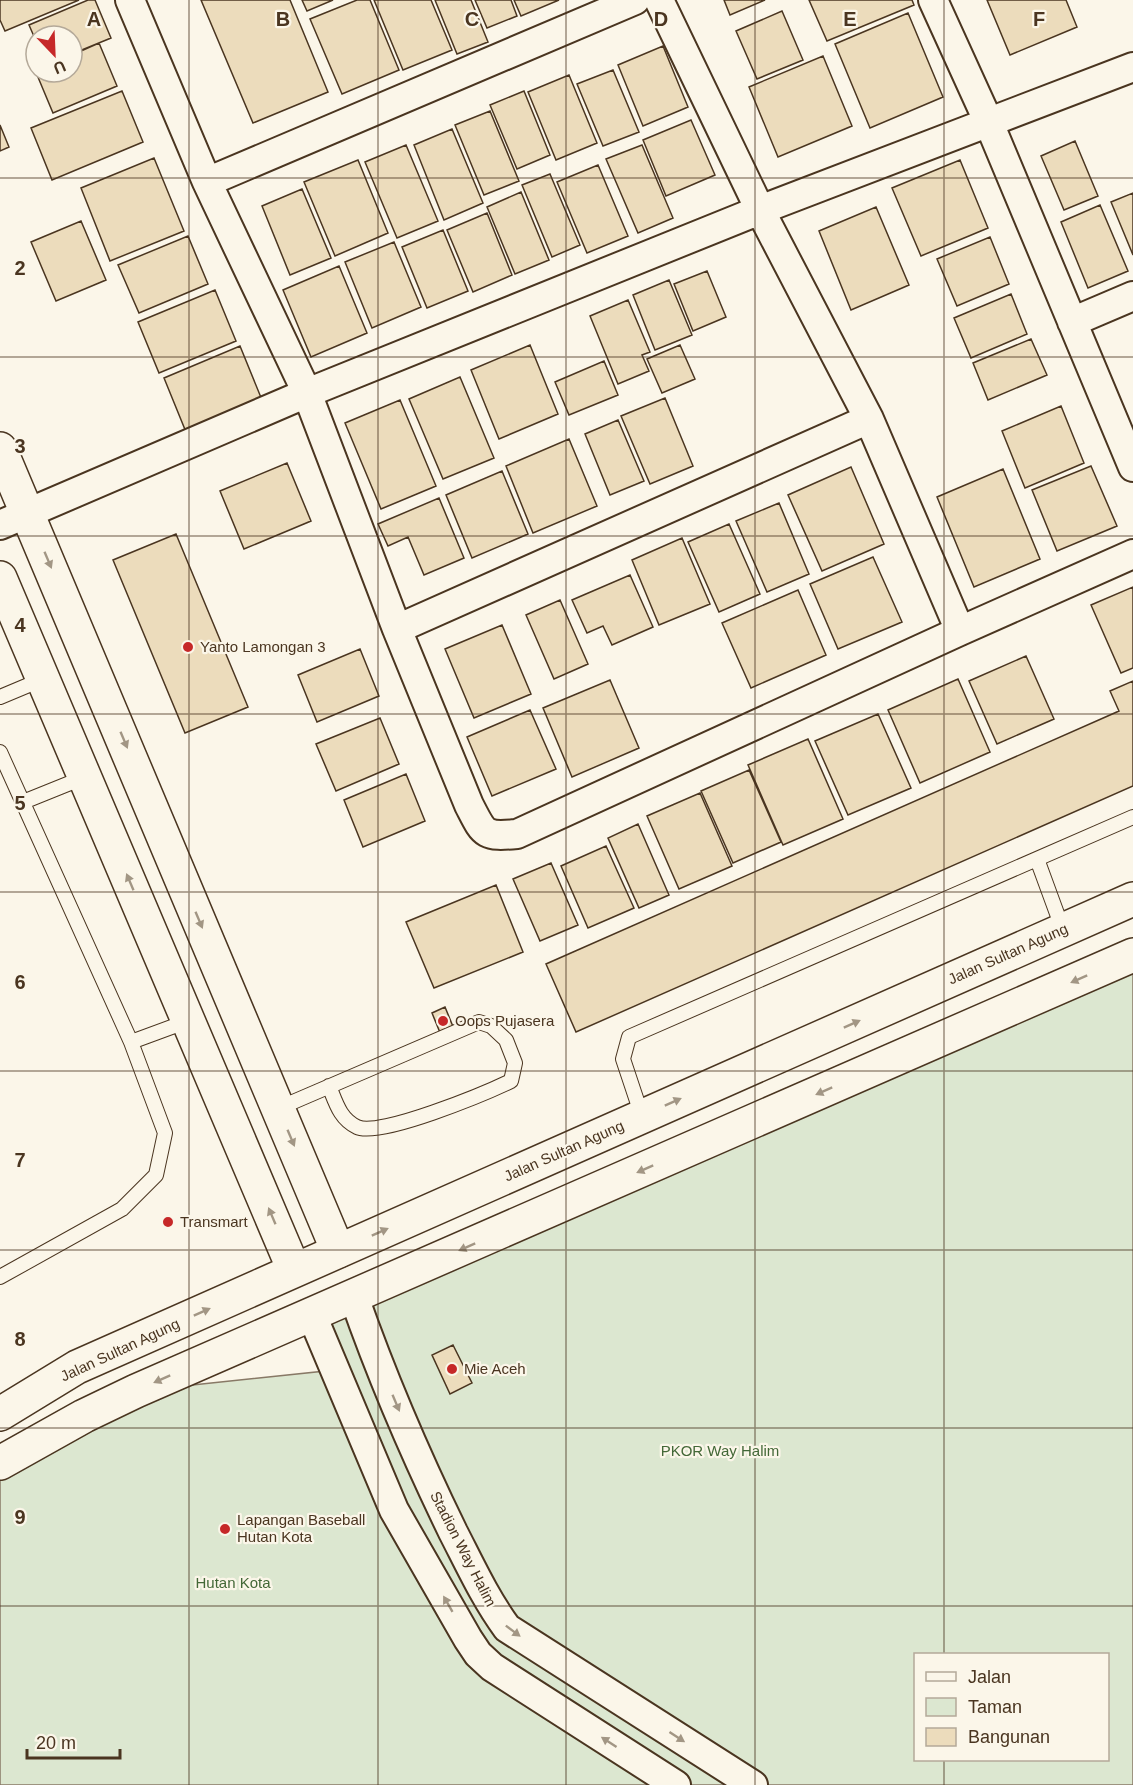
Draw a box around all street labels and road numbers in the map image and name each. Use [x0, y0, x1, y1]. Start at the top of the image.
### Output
street label: Jalan Sultan Agung [945, 919, 1070, 988]
street label: Jalan Sultan Agung [501, 1116, 626, 1185]
street label: Jalan Sultan Agung [58, 1315, 182, 1385]
street label: Stadion Way Halim [427, 1488, 500, 1609]

